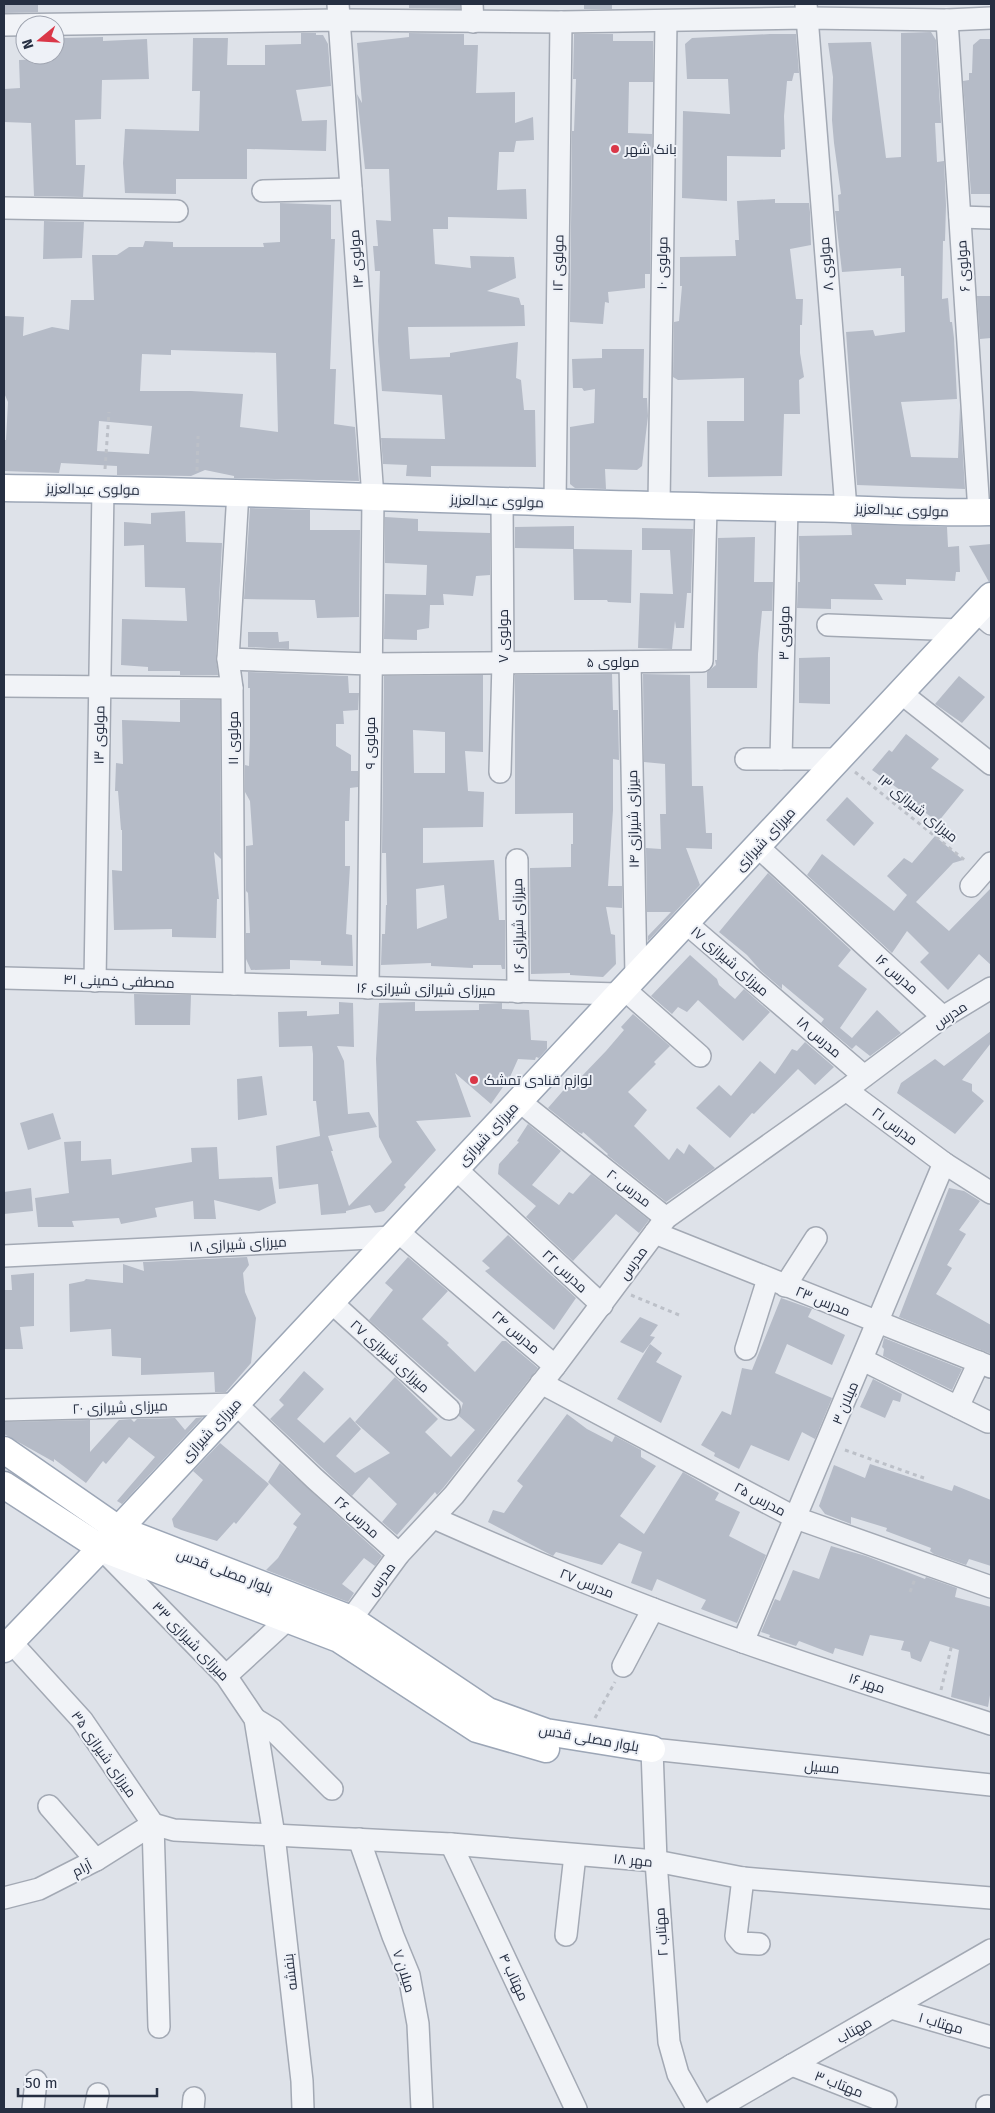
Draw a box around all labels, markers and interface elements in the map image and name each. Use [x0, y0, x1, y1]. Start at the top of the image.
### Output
north arrow [15, 15, 65, 65]
text: N [19, 37, 38, 51]
place label: بانک شهر [624, 141, 677, 158]
marker: بانک شهر [609, 143, 621, 155]
street label: مولوی ۱۴ [346, 229, 367, 289]
street label: مولوی ۱۲ [550, 234, 567, 292]
street label: مولوی ۱۰ [654, 236, 671, 290]
street label: مولوی ۸ [816, 236, 837, 292]
street label: مولوی ۶ [953, 239, 974, 292]
street label: مولوی عبدالعزیز [45, 480, 140, 499]
street label: مولوی عبدالعزیز [449, 491, 544, 512]
street label: مولوی عبدالعزیز [854, 500, 949, 521]
street label: مولوی ۳ [776, 605, 793, 661]
street label: مولوی ۷ [495, 609, 512, 663]
street label: مولوی ۵ [587, 654, 639, 671]
street label: مولوی ۱۳ [90, 705, 109, 765]
street label: مولوی ۱۱ [225, 711, 242, 765]
street label: مولوی ۹ [362, 717, 379, 769]
street label: میرزای شیرازی ۱۴ [624, 770, 643, 868]
street label: میرزای شیرازی ۱۳ [874, 771, 961, 846]
street label: میرزای شیرازی [732, 804, 799, 875]
street label: میرزای شیرازی ۱۶ [509, 878, 528, 974]
street label: میرزای شیرازی ۱۷ [687, 923, 772, 1000]
street label: مدرس ۱۶ [872, 951, 922, 998]
street label: مصطفی خمینی ۴۱ [63, 971, 175, 992]
street label: میرزای شیرازی شیرازی ۱۶ [356, 980, 496, 999]
street label: مدرس [930, 998, 970, 1033]
street label: مدرس ۱۸ [793, 1013, 845, 1061]
place label: لوازم قنادی تمشک [484, 1072, 592, 1090]
marker: لوازم قنادی تمشک [468, 1074, 480, 1086]
street label: میرزای شیرازی [455, 1099, 522, 1170]
street label: مدرس ۲۱ [869, 1104, 921, 1149]
street label: مدرس ۲۰ [603, 1166, 654, 1211]
street label: میرزای شیرازی ۱۸ [189, 1233, 287, 1256]
street label: مدرس [616, 1243, 651, 1283]
street label: مدرس ۲۲ [539, 1246, 591, 1297]
street label: مدرس ۲۳ [793, 1283, 853, 1320]
street label: مدرس ۲۴ [488, 1307, 543, 1358]
street label: میرزای شیرازی ۲۷ [347, 1316, 433, 1396]
street label: میلان ۳ [829, 1379, 862, 1427]
street label: میرزای شیرازی [178, 1395, 245, 1466]
street label: میرزای شیرازی ۲۰ [72, 1397, 168, 1418]
street label: مدرس ۲۵ [731, 1479, 788, 1520]
street label: مدرس ۲۶ [331, 1493, 383, 1542]
street label: بلوار مصلی قدس [174, 1545, 275, 1598]
street label: مدرس [364, 1559, 399, 1599]
street label: مدرس ۲۷ [557, 1565, 616, 1602]
street label: میرزای شیرازی ۳۳ [149, 1598, 233, 1684]
street label: مهر ۱۶ [847, 1670, 887, 1697]
street label: میرزای شیرازی ۳۵ [67, 1708, 140, 1801]
street label: بلوار مصلی قدس [537, 1721, 640, 1756]
street label: مسیل [804, 1757, 840, 1778]
street label: مهر ۱۸ [613, 1850, 653, 1871]
street label: آرام [69, 1856, 96, 1881]
street label: مهتاب ۲ [651, 1907, 672, 1957]
street label: میلان ۷ [389, 1947, 418, 1995]
street label: مهتاب ۴ [495, 1951, 532, 2004]
street label: بنفشه [280, 1953, 301, 1991]
street label: مهتاب ۱ [917, 2009, 965, 2038]
street label: مهتاب [834, 2014, 875, 2047]
scale bar [18, 2066, 156, 2098]
street label: مهتاب ۳ [812, 2067, 866, 2101]
text: 50 m [25, 2074, 58, 2092]

